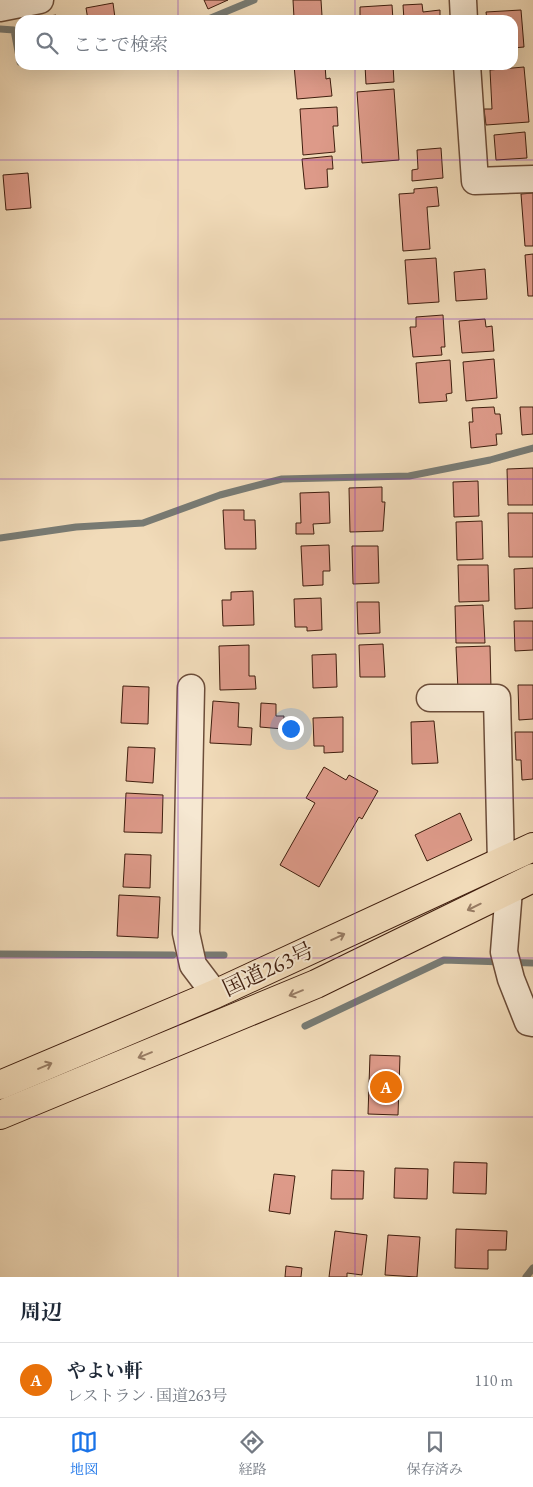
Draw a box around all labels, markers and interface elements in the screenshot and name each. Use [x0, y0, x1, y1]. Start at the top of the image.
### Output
search box [15, 15, 518, 70]
icon: search [33, 29, 61, 57]
text: ここで検索 [73, 32, 168, 57]
your location [278, 716, 304, 742]
one-way arrow [466, 902, 481, 912]
one-way arrow [330, 932, 345, 941]
street label: 国道263号 [218, 935, 318, 1003]
one-way arrow [289, 988, 304, 998]
one-way arrow [138, 1051, 153, 1060]
one-way arrow [37, 1060, 52, 1070]
pin: A [370, 1068, 402, 1106]
text: 周辺 [20, 1298, 62, 1325]
text: やよい軒 [67, 1358, 143, 1383]
text: A [30, 1370, 42, 1391]
text: 110 m [474, 1370, 513, 1391]
text: レストラン · 国道263号 [67, 1385, 227, 1406]
tab: 地図 [70, 1428, 98, 1478]
tab: 経路 [238, 1428, 266, 1478]
tab: 保存済み [407, 1428, 463, 1478]

